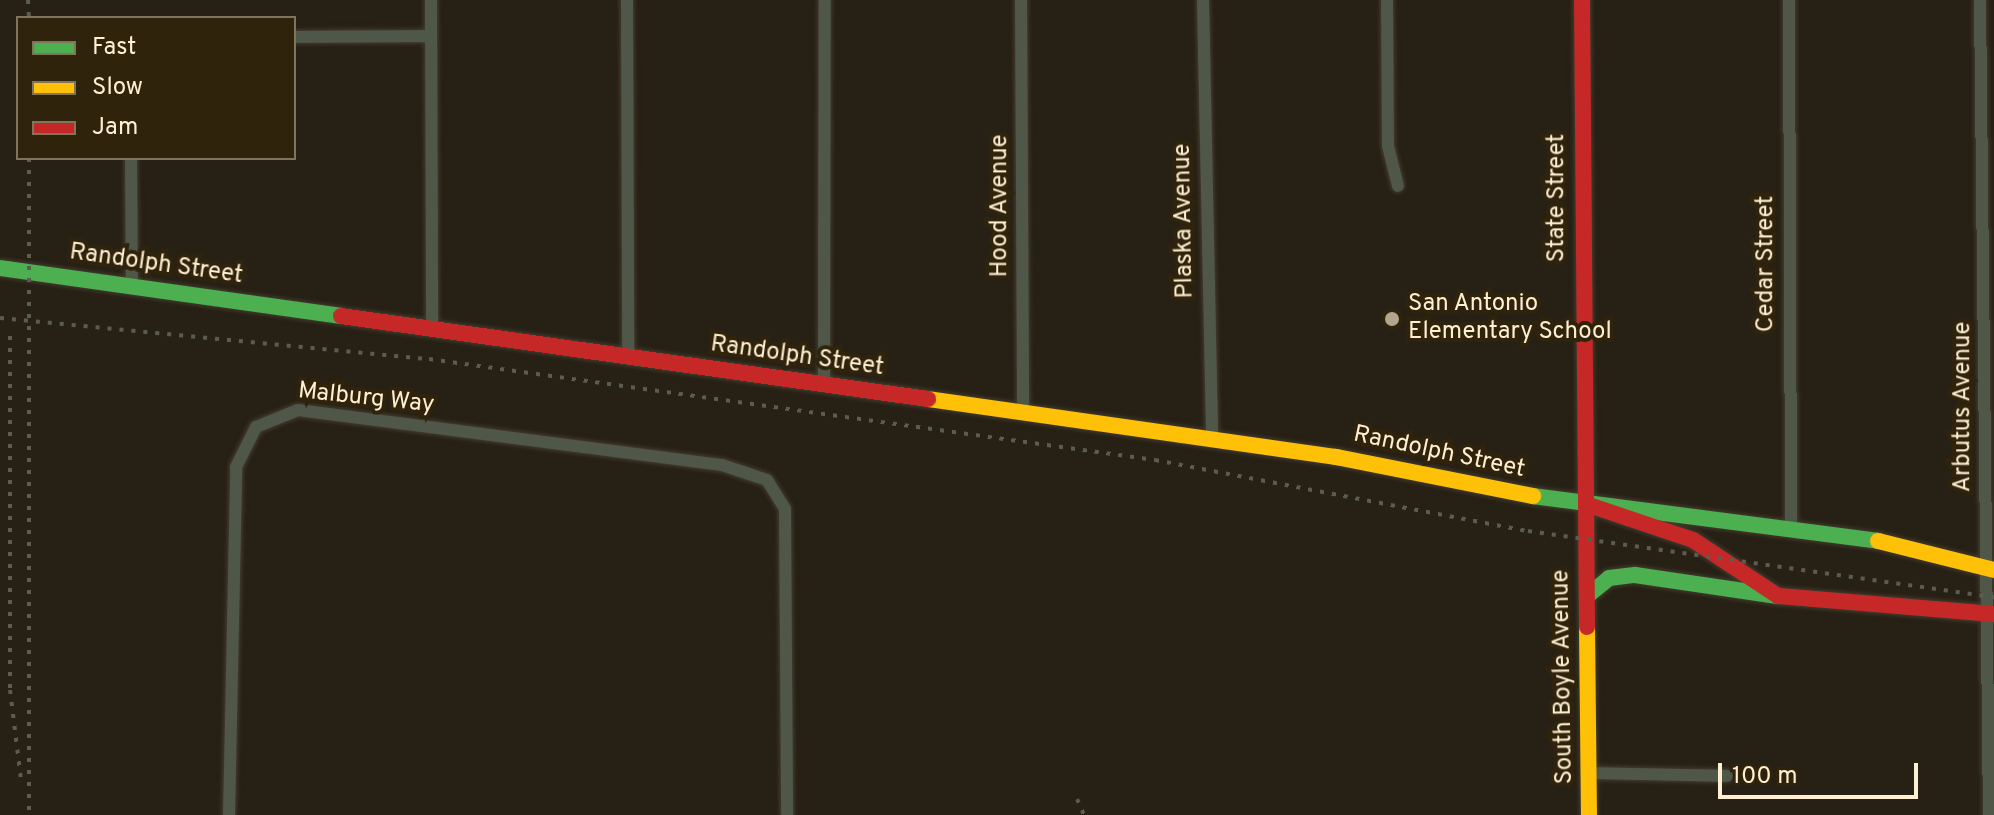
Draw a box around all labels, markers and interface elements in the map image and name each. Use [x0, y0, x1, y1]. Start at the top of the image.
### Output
legend [16, 16, 296, 160]
text: Fast [92, 33, 136, 63]
text: Slow [92, 73, 143, 103]
text: Jam [92, 113, 138, 143]
street label: Hood Avenue [987, 134, 1015, 278]
street label: State Street [1544, 134, 1572, 262]
street label: Plaska Avenue [1169, 143, 1201, 299]
street label: Cedar Street [1753, 196, 1781, 332]
street label: Randolph Street [68, 239, 244, 291]
place label: San Antonio Elementary School [1408, 291, 1612, 347]
marker: San Antonio Elementary School [1383, 310, 1401, 328]
street label: Arbutus Avenue [1950, 321, 1978, 493]
street label: Randolph Street [709, 331, 885, 383]
street label: Malburg Way [296, 377, 436, 421]
street label: Randolph Street [1351, 421, 1527, 485]
street label: South Boyle Avenue [1548, 569, 1580, 785]
scale bar [1722, 747, 1922, 797]
text: 100 m [1732, 762, 1798, 792]

